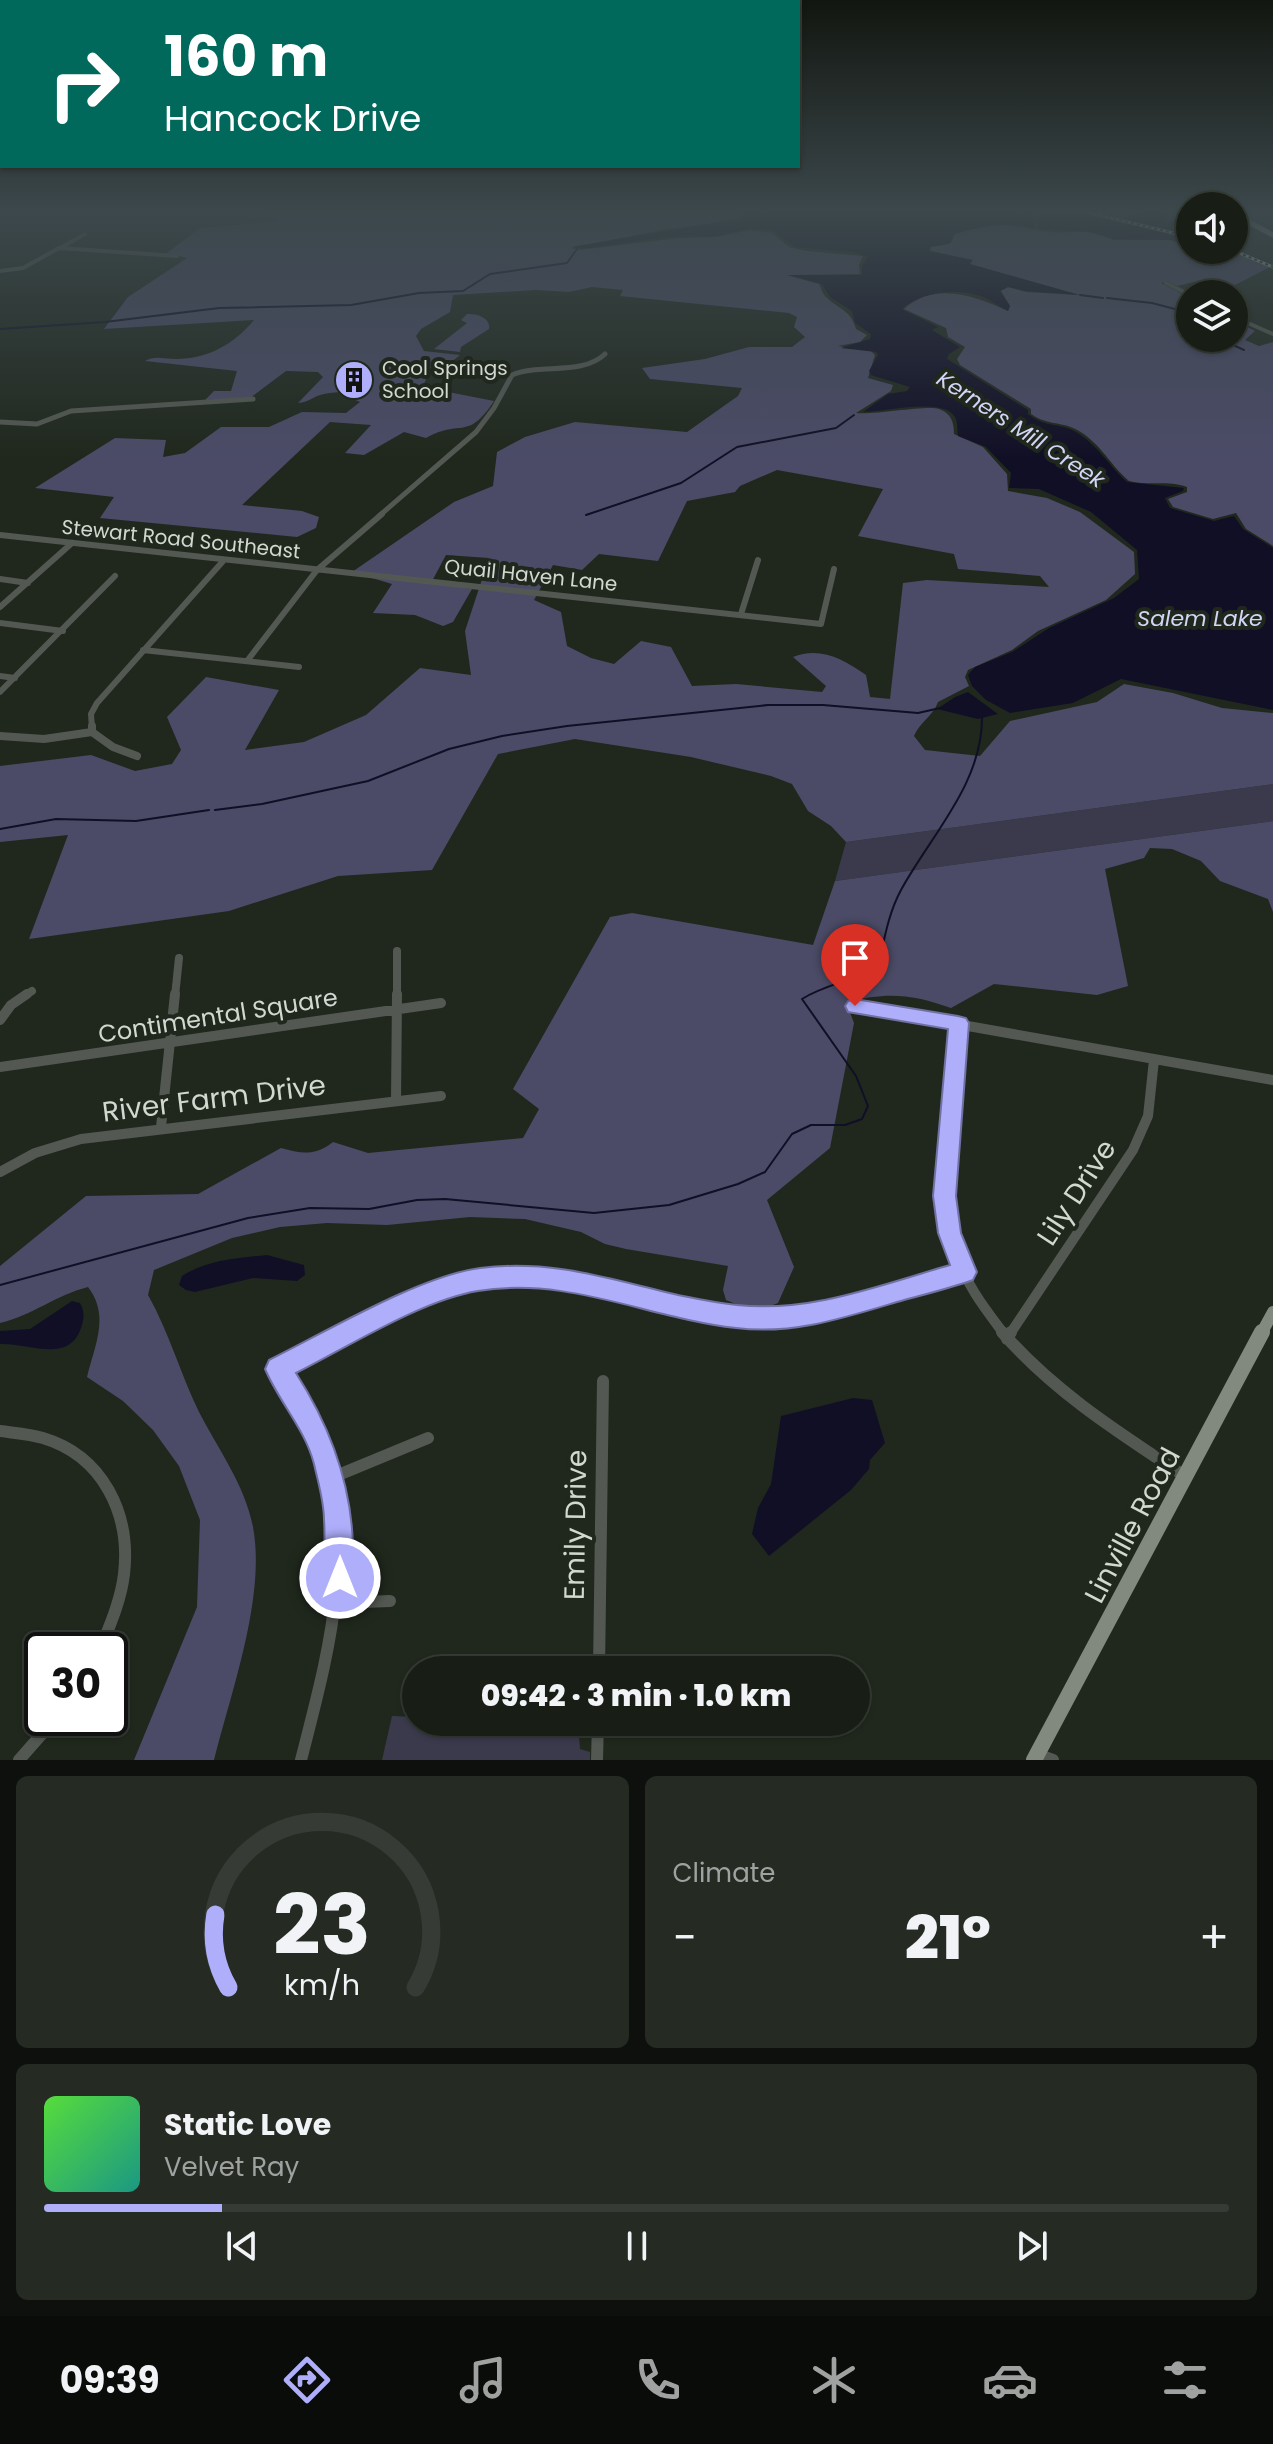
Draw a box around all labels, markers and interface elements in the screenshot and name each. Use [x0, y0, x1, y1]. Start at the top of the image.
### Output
text: 160 m [164, 17, 328, 96]
icon: right [32, 32, 136, 136]
text: Hancock Drive [164, 93, 421, 144]
map controls [1176, 192, 1248, 352]
button: sound [1176, 192, 1248, 264]
button: layers [1176, 280, 1248, 352]
place label: Cool Springs School [382, 354, 508, 405]
building icon: Cool Springs School [333, 359, 375, 401]
water label: Kerners Mill Creek [931, 363, 1112, 496]
street label: Stewart Road Southeast [60, 513, 302, 565]
street label: Quail Haven Lane [443, 552, 619, 598]
water label: Salem Lake [1137, 603, 1263, 634]
pin [821, 924, 889, 1006]
icon: arrive [833, 936, 877, 980]
street label: Contimental Square [96, 980, 340, 1051]
street label: River Farm Drive [100, 1065, 328, 1132]
street label: Lily Drive [1028, 1132, 1125, 1253]
street label: Linville Road [1075, 1441, 1190, 1610]
street label: Emily Drive [555, 1449, 596, 1601]
position arrow [298, 1536, 382, 1620]
speed limit sign: 30 [24, 1632, 128, 1736]
text: 09:42 · 3 min · 1.0 km [481, 1674, 791, 1717]
text: Climate [673, 1855, 775, 1891]
text: 23 [273, 1867, 371, 1983]
text: 21° [905, 1896, 991, 1980]
text: − [673, 1907, 697, 1968]
text: + [1199, 1907, 1229, 1968]
text: km/h [284, 1965, 360, 2005]
text: Static Love [164, 2103, 331, 2146]
text: Velvet Ray [164, 2149, 299, 2185]
icon: previous [220, 2224, 264, 2268]
icon: pause [615, 2224, 659, 2268]
icon: next [1010, 2224, 1054, 2268]
icon: directions [279, 2352, 335, 2408]
icon: music [455, 2352, 511, 2408]
icon: phone [630, 2352, 686, 2408]
icon: climate [806, 2352, 862, 2408]
icon: car [982, 2352, 1038, 2408]
icon: filters [1157, 2352, 1213, 2408]
text: 09:39 [60, 2355, 160, 2406]

